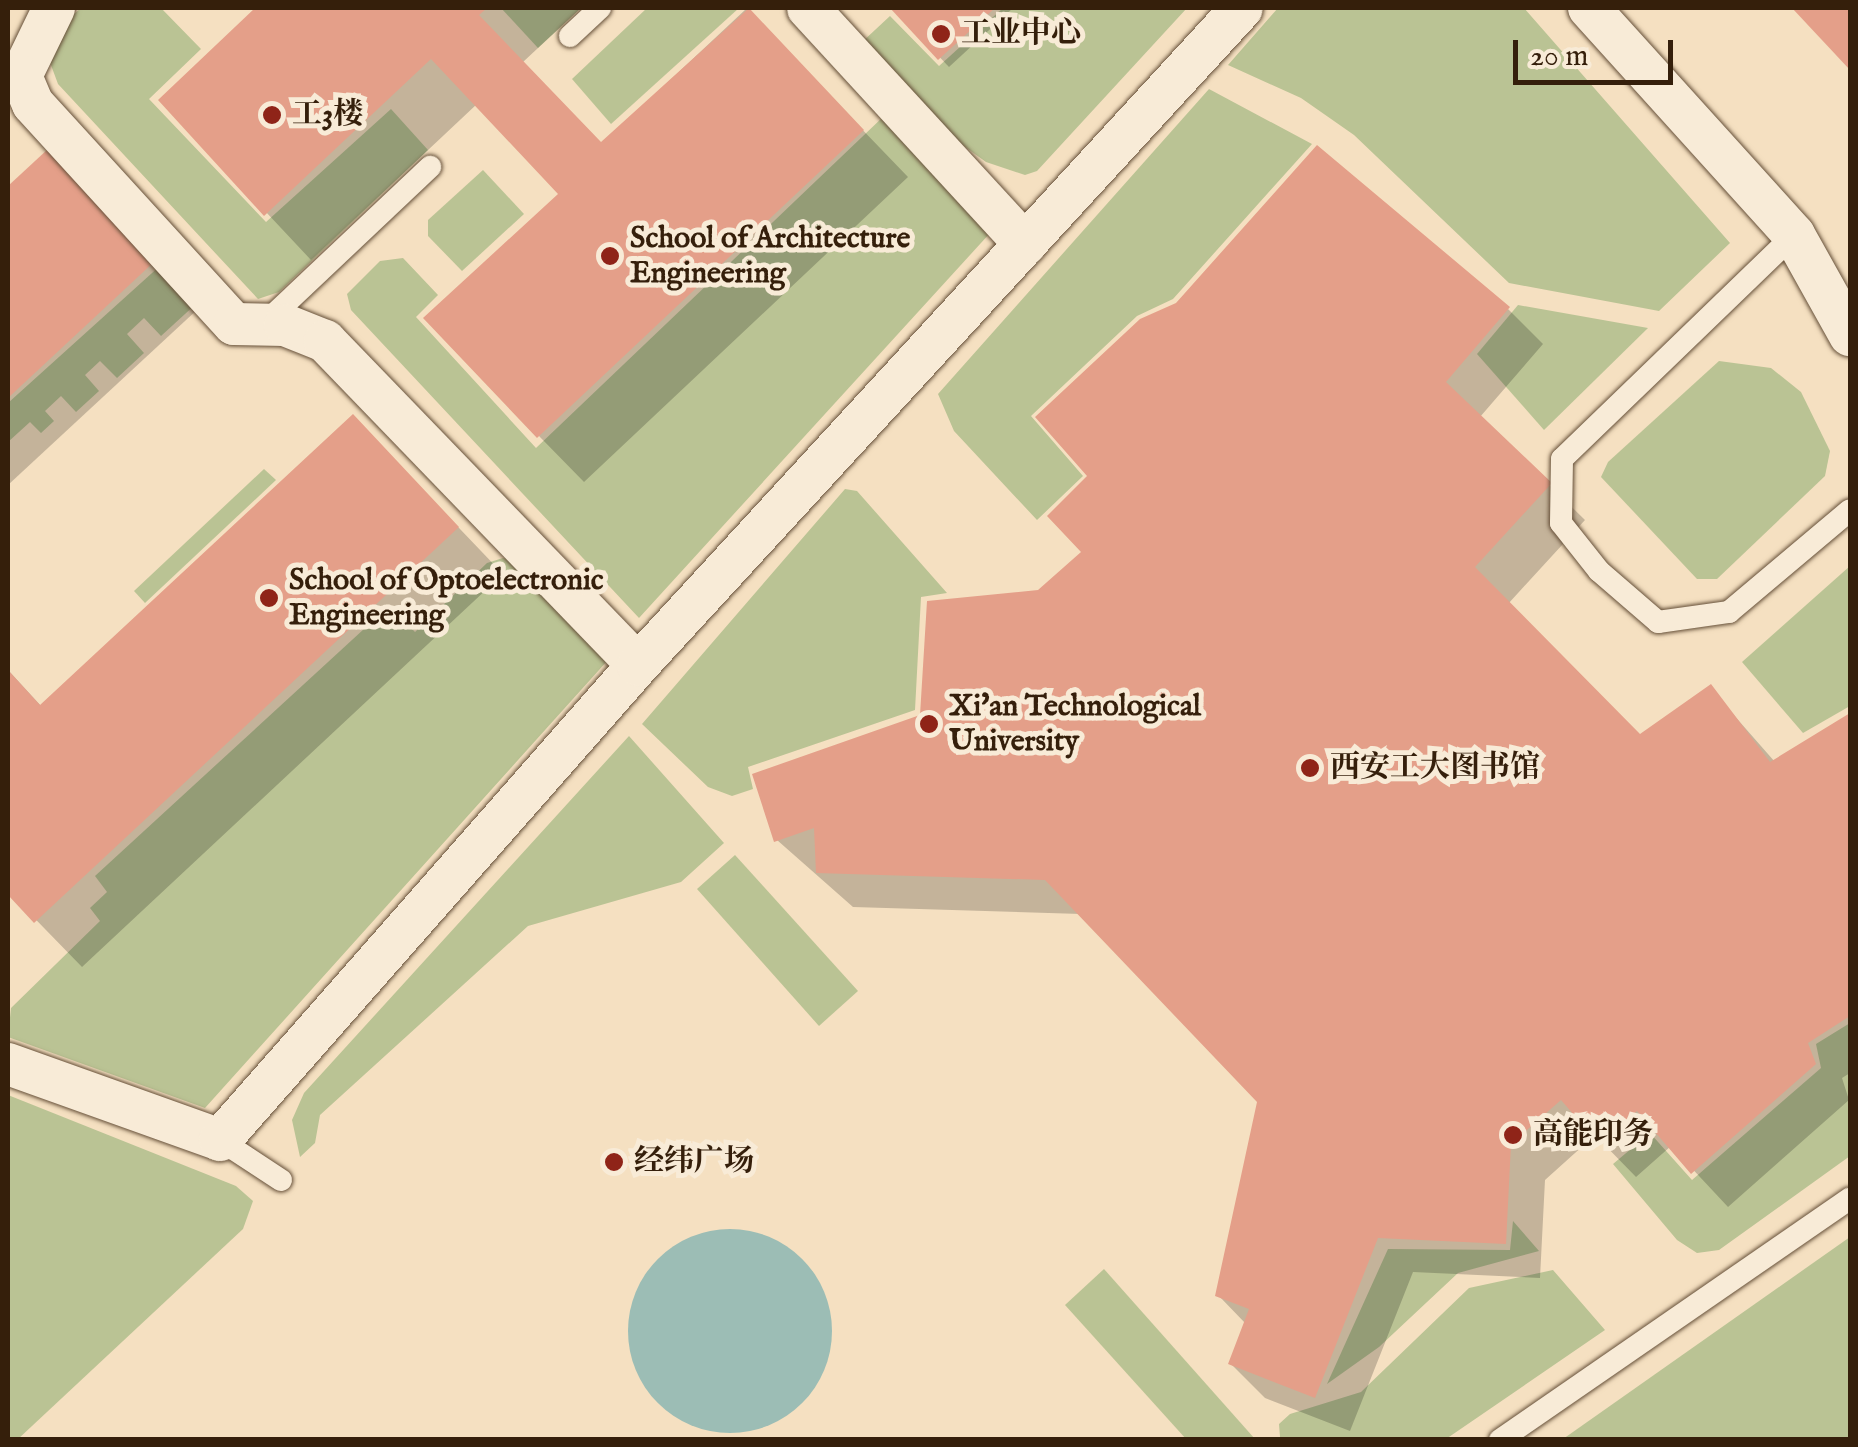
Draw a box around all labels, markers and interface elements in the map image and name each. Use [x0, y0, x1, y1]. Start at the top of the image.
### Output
place label: 工业中心 [961, 16, 1081, 52]
scale bar [1518, 20, 1678, 82]
marker: 工业中心 [930, 23, 952, 45]
text: 20 m [1530, 38, 1589, 76]
place label: 工3楼 [292, 97, 363, 133]
marker: 工3楼 [261, 104, 283, 126]
place label: School of Architecture Engineering [630, 221, 910, 292]
marker: School of Architecture Engineering [599, 245, 621, 267]
place label: School of Optoelectronic Engineering [289, 563, 604, 634]
marker: School of Optoelectronic Engineering [258, 587, 280, 609]
place label: Xi'an Technological University [949, 689, 1201, 760]
marker: Xi'an Technological University [918, 713, 940, 735]
place label: 西安工大图书馆 [1330, 750, 1540, 786]
marker: 西安工大图书馆 [1299, 757, 1321, 779]
place label: 高能印务 [1533, 1117, 1653, 1153]
marker: 高能印务 [1502, 1124, 1524, 1146]
place label: 经纬广场 [634, 1144, 754, 1180]
marker: 经纬广场 [603, 1151, 625, 1173]

